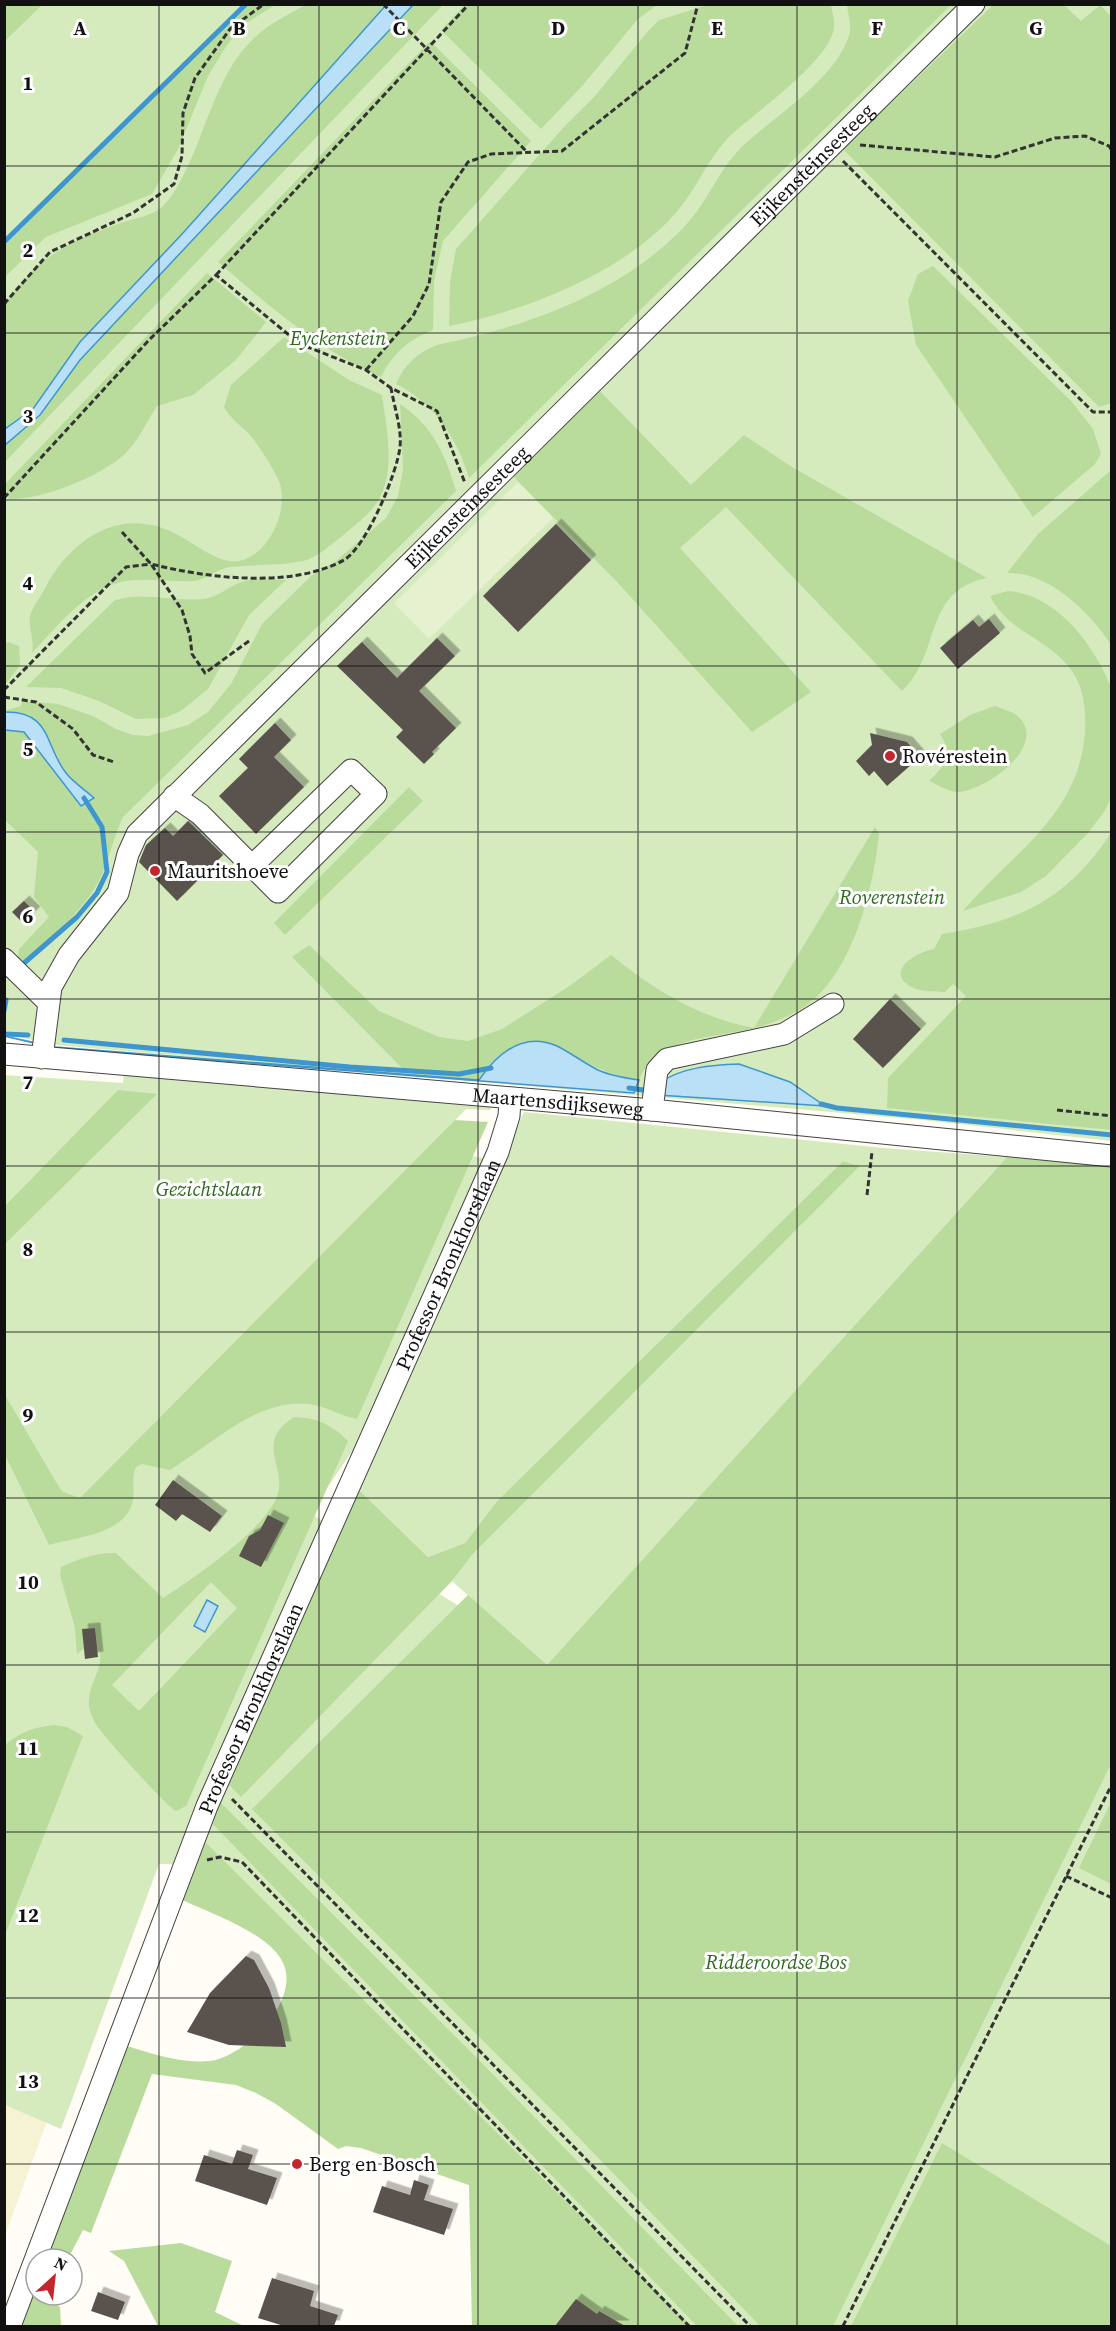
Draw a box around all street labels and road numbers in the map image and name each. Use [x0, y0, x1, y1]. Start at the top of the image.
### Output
street label: Eijkensteinsesteeg [744, 97, 880, 233]
street label: Eijkensteinsesteeg [398, 439, 535, 575]
street label: Maartensdijkseweg [471, 1081, 645, 1123]
street label: Professor Bronkhorstlaan [389, 1154, 507, 1375]
street label: Professor Bronkhorstlaan [191, 1598, 310, 1818]

